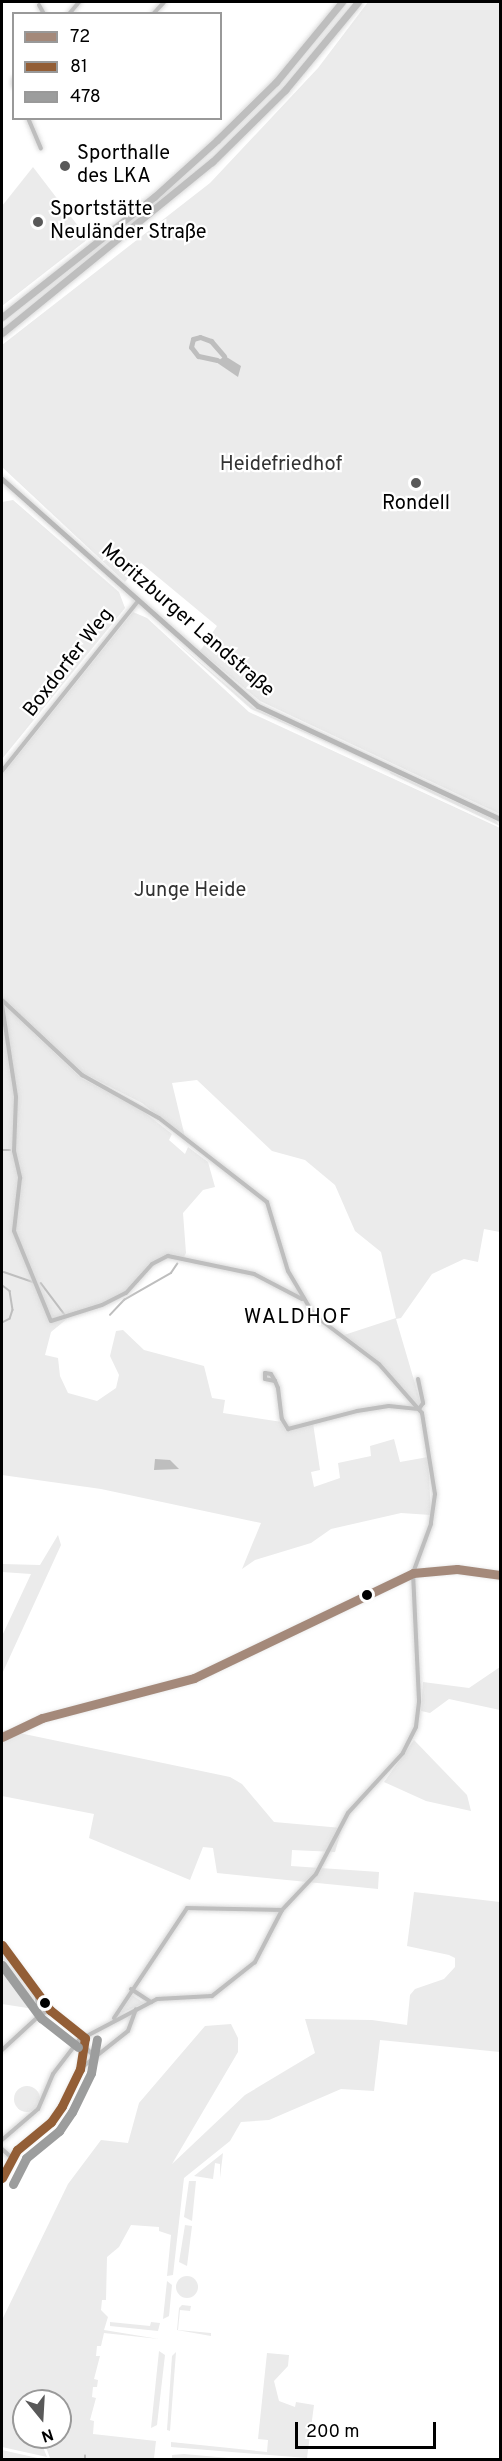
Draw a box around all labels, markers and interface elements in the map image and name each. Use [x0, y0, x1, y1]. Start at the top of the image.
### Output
legend [12, 12, 222, 120]
text: 72 [70, 26, 90, 49]
text: 81 [70, 56, 88, 79]
text: 478 [70, 86, 101, 109]
place label: Sporthalle des LKA [77, 142, 170, 189]
marker: Sporthalle des LKA [58, 159, 72, 173]
place label: Sportstätte Neuländer Straße [50, 198, 206, 245]
marker: Sportstätte Neuländer Straße [31, 215, 45, 229]
park label: Heidefriedhof [220, 453, 342, 477]
marker: Rondell [409, 476, 423, 490]
place label: Rondell [382, 492, 450, 516]
street label: Moritzburger Landstraße [95, 539, 279, 703]
street label: Boxdorfer Weg [19, 603, 119, 723]
park label: Junge Heide [134, 879, 246, 903]
district label: WALDHOF [244, 1305, 352, 1331]
unlabelled marker [361, 1589, 373, 1601]
unlabelled marker [39, 1997, 51, 2009]
north arrow [12, 2389, 72, 2449]
scale bar [298, 2410, 439, 2448]
text: 200 m [306, 2421, 359, 2444]
text: N [38, 2423, 56, 2446]

